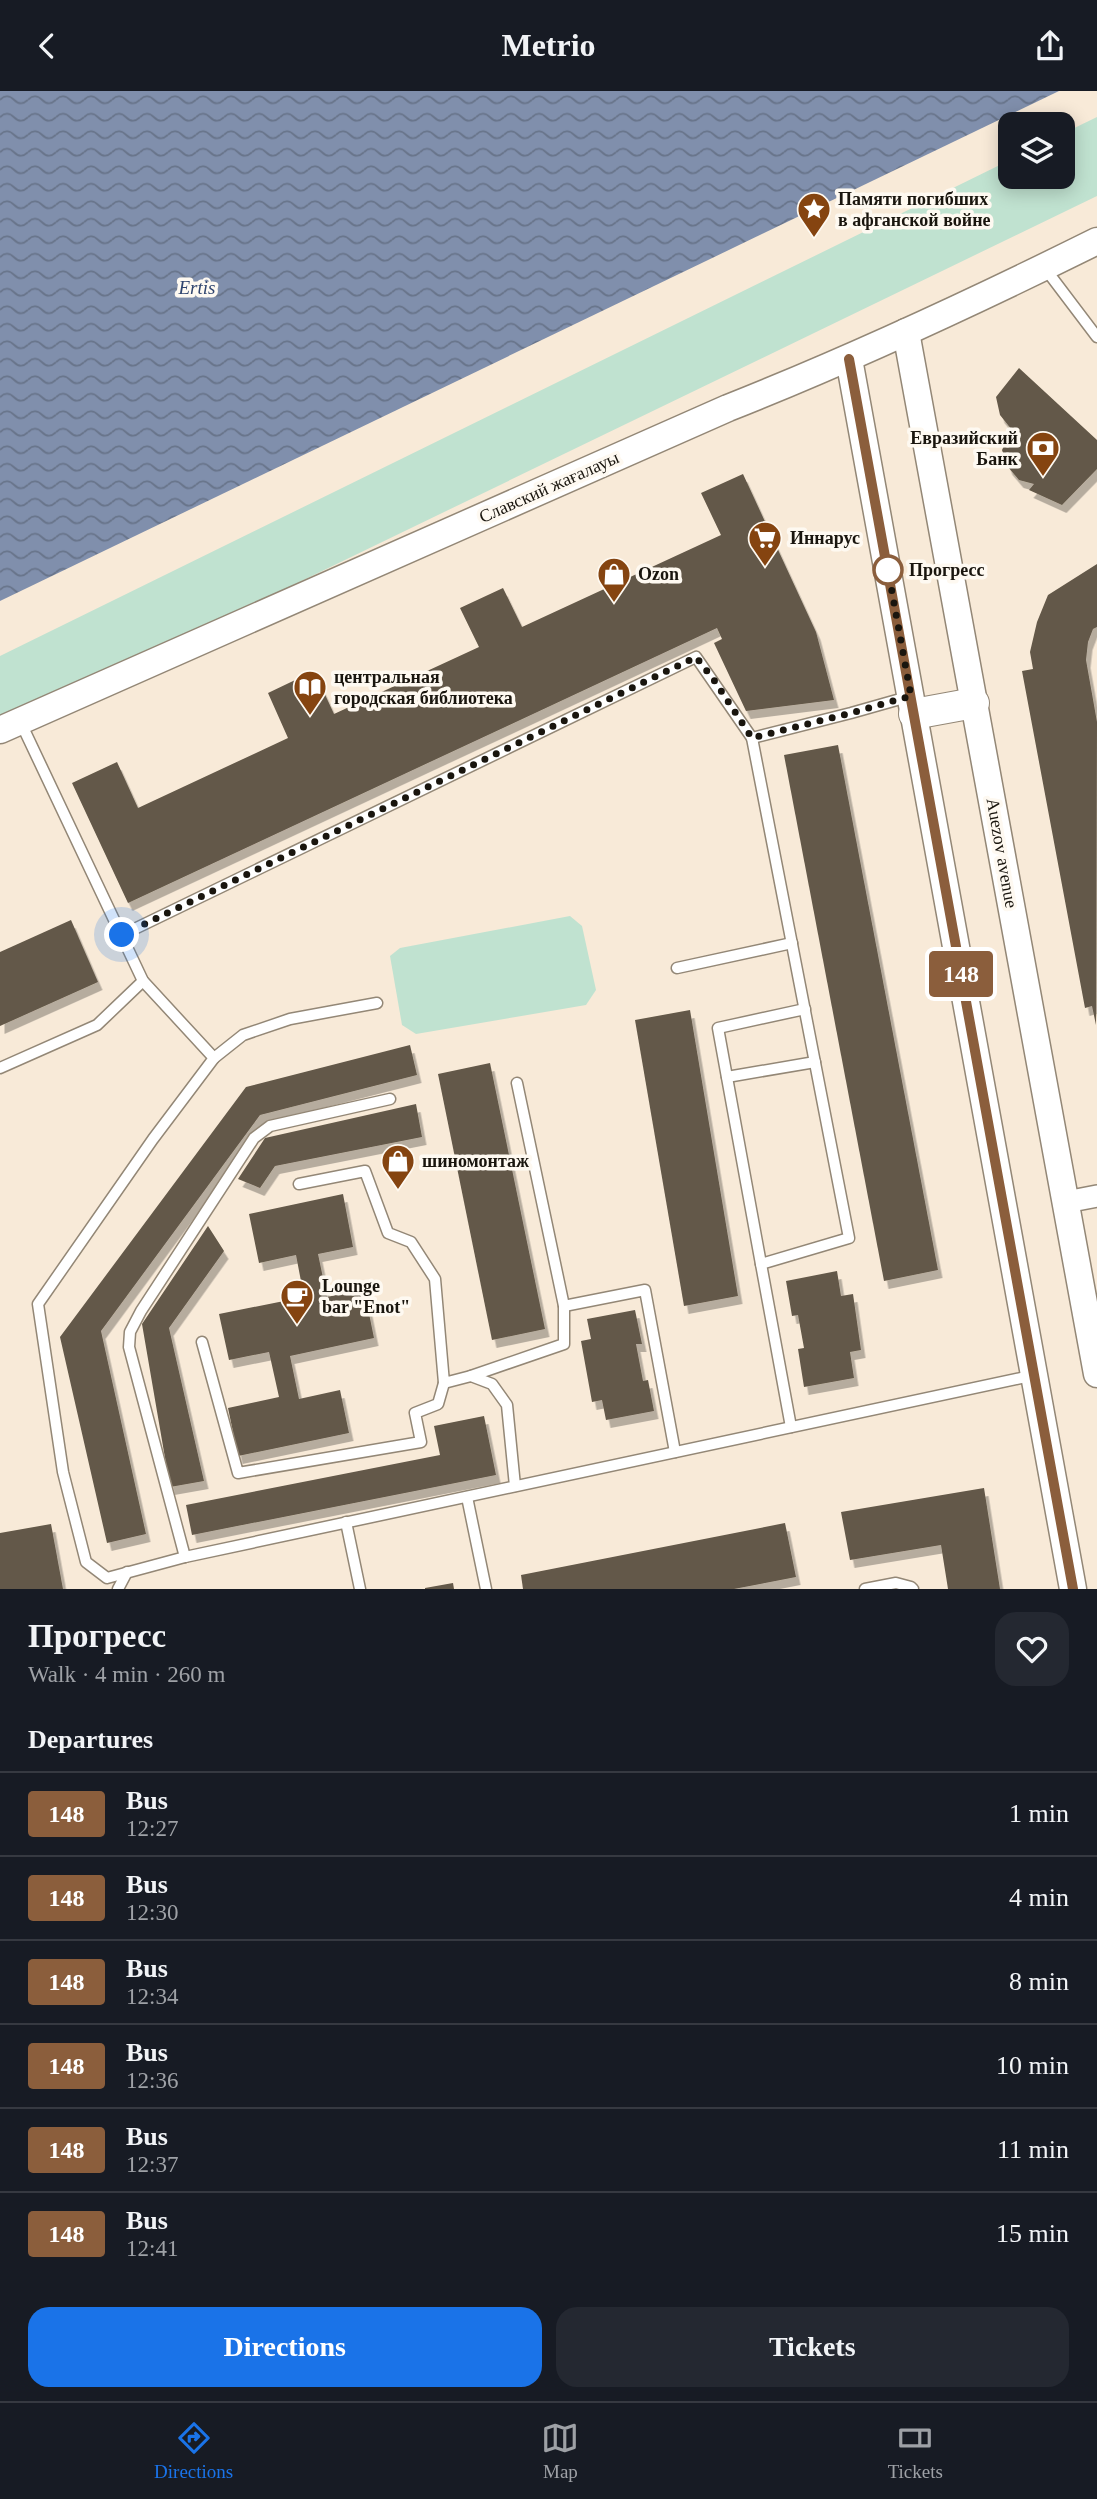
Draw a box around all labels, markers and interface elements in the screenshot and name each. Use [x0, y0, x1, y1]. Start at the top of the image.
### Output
icon: back [28, 27, 66, 65]
text: Metrio [501, 27, 596, 63]
icon: share [1031, 27, 1069, 65]
map controls [998, 112, 1075, 189]
button: layers [998, 112, 1075, 189]
place label: Памяти погибших в афганской войне [838, 189, 991, 230]
place icon: Памяти погибших в афганской войне [795, 190, 833, 239]
water label: Ertis [178, 277, 215, 298]
place label: Евразийский Банк [910, 428, 1019, 469]
bank icon: Евразийский Банк [1024, 429, 1062, 478]
street label: Славский жағалауы [476, 447, 622, 527]
supermarket icon: Иннарус [746, 519, 784, 568]
place label: Иннарус [790, 528, 860, 548]
shop icon: Ozon [595, 555, 633, 604]
marker: Прогресс [873, 555, 903, 585]
place label: Прогресс [909, 560, 984, 580]
place label: Ozon [638, 564, 679, 584]
place label: центральная городская библиотека [334, 667, 513, 708]
library icon: центральная городская библиотека [291, 668, 329, 717]
street label: Auezov avenue [982, 796, 1022, 910]
your location [104, 917, 139, 952]
line badge: 148 [921, 951, 1001, 997]
text: 148 [943, 961, 979, 987]
shop icon: шиномонтаж [379, 1142, 417, 1191]
place label: шиномонтаж [422, 1151, 530, 1171]
place label: Lounge bar "Enot" [322, 1276, 410, 1317]
cafe icon: Lounge bar "Enot" [278, 1277, 316, 1326]
button: heart [995, 1612, 1069, 1686]
text: Прогресс [28, 1618, 166, 1654]
text: Walk · 4 min · 260 m [28, 1662, 225, 1687]
text: Departures [28, 1725, 153, 1754]
text: Bus [126, 1786, 168, 1815]
text: 1 min [1009, 1799, 1069, 1828]
text: 148 [49, 1801, 85, 1827]
text: 12:27 [126, 1816, 178, 1841]
text: Bus [126, 1870, 168, 1899]
text: 4 min [1009, 1883, 1069, 1912]
text: 148 [49, 1885, 85, 1911]
text: 12:30 [126, 1900, 178, 1925]
text: Bus [126, 1954, 168, 1983]
text: 8 min [1009, 1967, 1069, 1996]
text: 148 [49, 1969, 85, 1995]
text: 12:34 [126, 1984, 178, 2009]
text: Bus [126, 2038, 168, 2067]
text: 10 min [996, 2051, 1069, 2080]
text: 148 [49, 2053, 85, 2079]
text: 12:36 [126, 2068, 178, 2093]
text: Bus [126, 2122, 168, 2151]
text: 11 min [997, 2135, 1069, 2164]
text: 148 [49, 2137, 85, 2163]
text: 12:37 [126, 2152, 178, 2177]
text: Bus [126, 2206, 168, 2235]
text: 15 min [996, 2219, 1069, 2248]
text: 148 [49, 2221, 85, 2247]
text: 12:41 [126, 2236, 178, 2261]
button: Directions [28, 2307, 542, 2387]
button: Tickets [556, 2307, 1069, 2387]
tab: Directions [154, 2419, 233, 2483]
tab: Map [541, 2419, 579, 2483]
tab: Tickets [888, 2419, 943, 2483]

